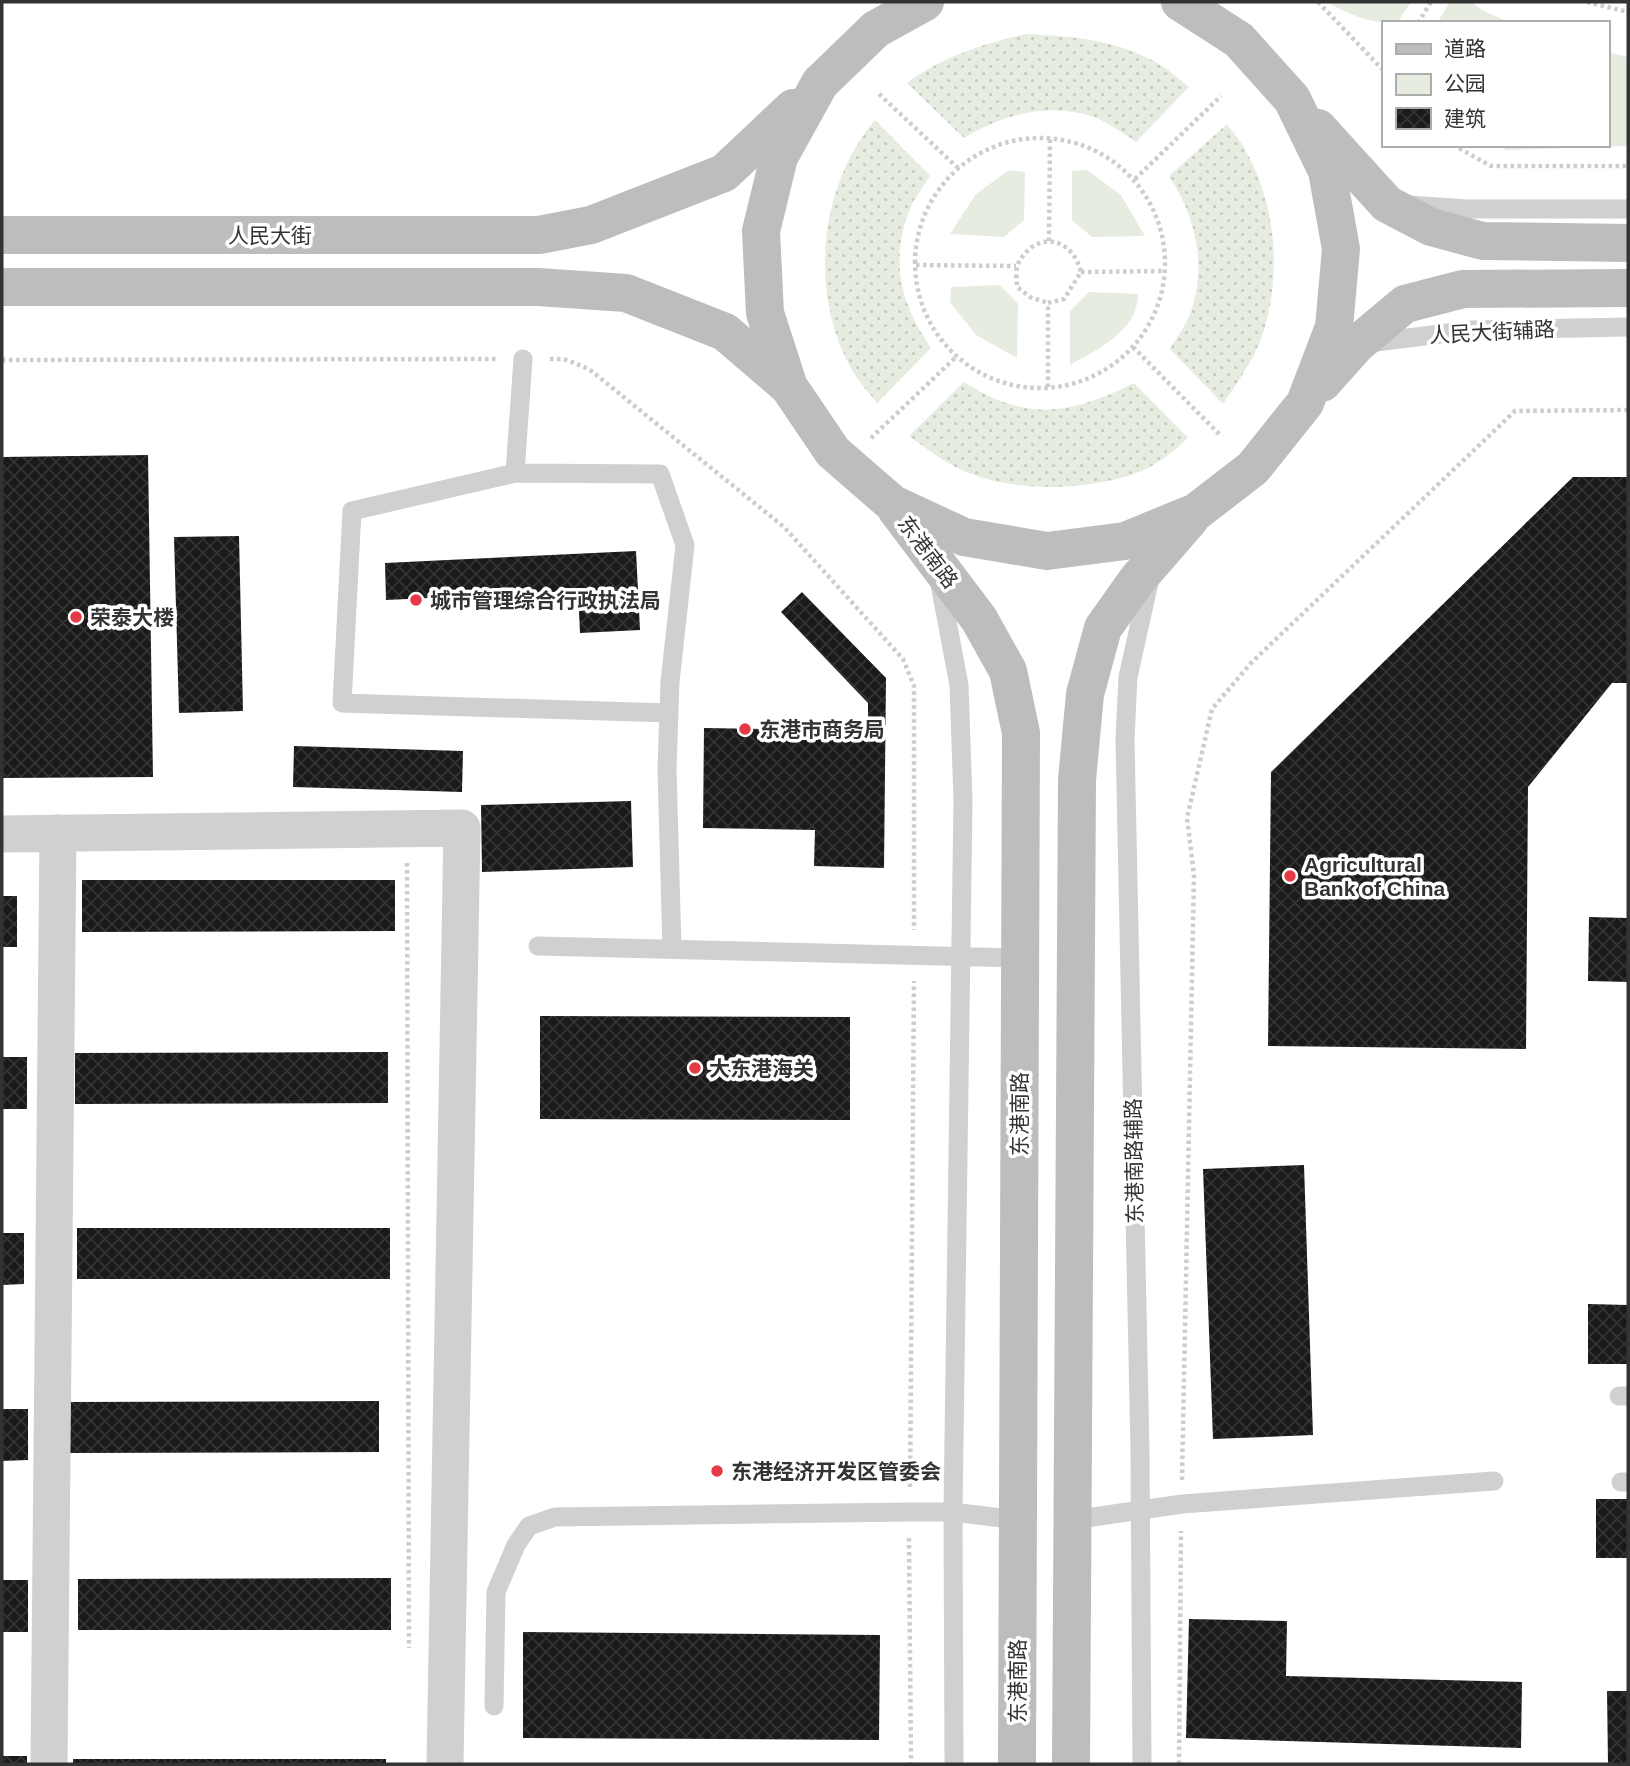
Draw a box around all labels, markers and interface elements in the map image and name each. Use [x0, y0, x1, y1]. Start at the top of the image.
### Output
legend [1382, 21, 1609, 147]
text: 道路 [1444, 37, 1486, 60]
text: 公园 [1444, 72, 1486, 95]
text: 建筑 [1444, 107, 1486, 130]
street label: 人民大街 [228, 224, 312, 247]
street label: 人民大街辅路 [1428, 317, 1556, 347]
street label: 东港南路 [894, 512, 962, 592]
place label: 城市管理综合行政执法局 [430, 589, 661, 612]
marker: 城市管理综合行政执法局 [408, 592, 424, 608]
place label: 荣泰大楼 [90, 606, 174, 629]
marker: 荣泰大楼 [68, 609, 84, 625]
place label: 东港市商务局 [759, 718, 885, 741]
marker: 东港市商务局 [737, 721, 753, 737]
place label: Agricultural Bank of China [1304, 853, 1445, 900]
marker: Agricultural Bank of China [1282, 868, 1298, 884]
place label: 大东港海关 [709, 1057, 814, 1080]
marker: 大东港海关 [687, 1060, 703, 1076]
street label: 东港南路 [1008, 1072, 1031, 1156]
street label: 东港南路辅路 [1121, 1098, 1147, 1224]
place label: 东港经济开发区管委会 [731, 1460, 941, 1483]
marker: 东港经济开发区管委会 [709, 1463, 725, 1479]
street label: 东港南路 [1006, 1639, 1029, 1723]

